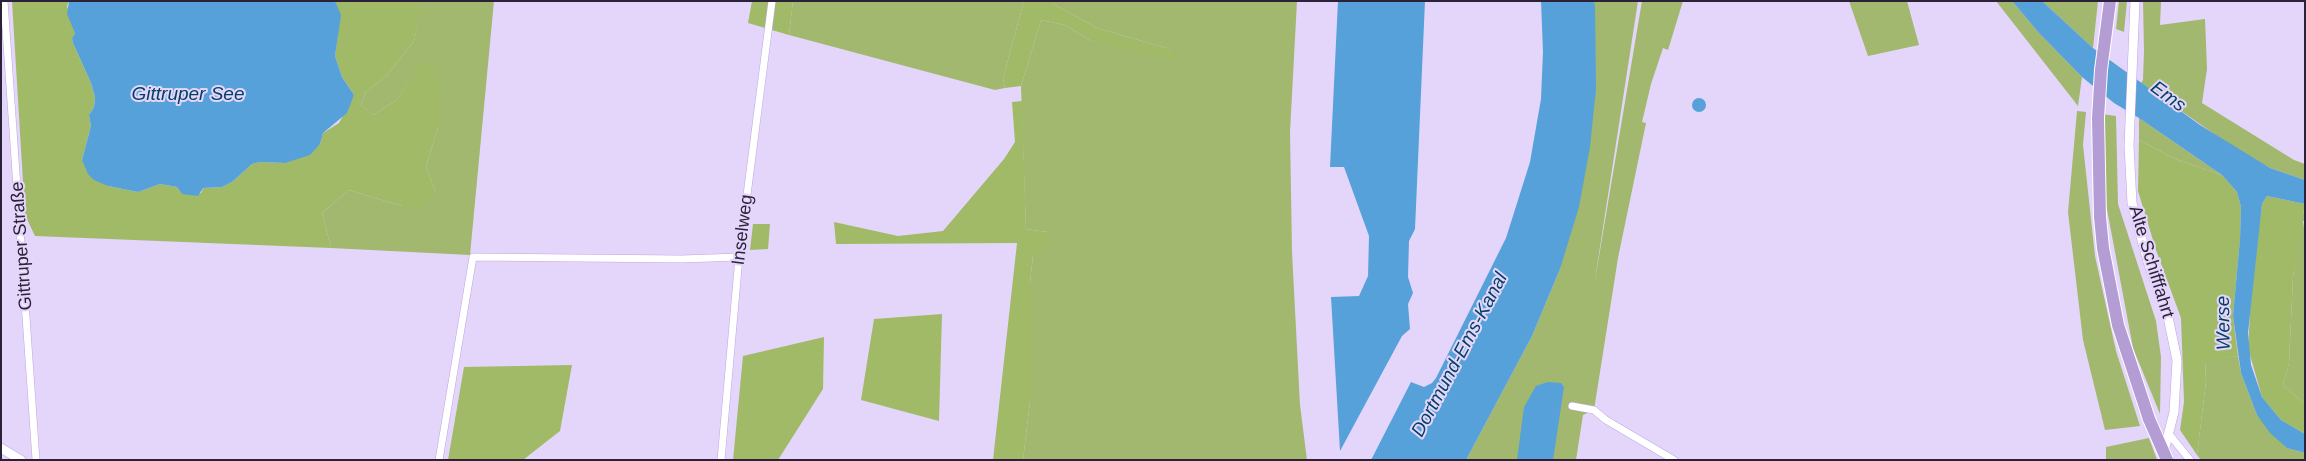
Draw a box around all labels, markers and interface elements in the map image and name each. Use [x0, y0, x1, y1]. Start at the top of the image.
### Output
water label: Ems [2146, 77, 2190, 117]
water label: Gittruper See [132, 84, 244, 106]
street label: Gittruper Straße [7, 181, 37, 311]
street label: Inselweg [728, 193, 758, 267]
street label: Alte Schifffahrt [2124, 203, 2178, 321]
water label: Dortmund-Ems-Kanal [1407, 269, 1513, 441]
water label: Werse [2212, 296, 2236, 350]

